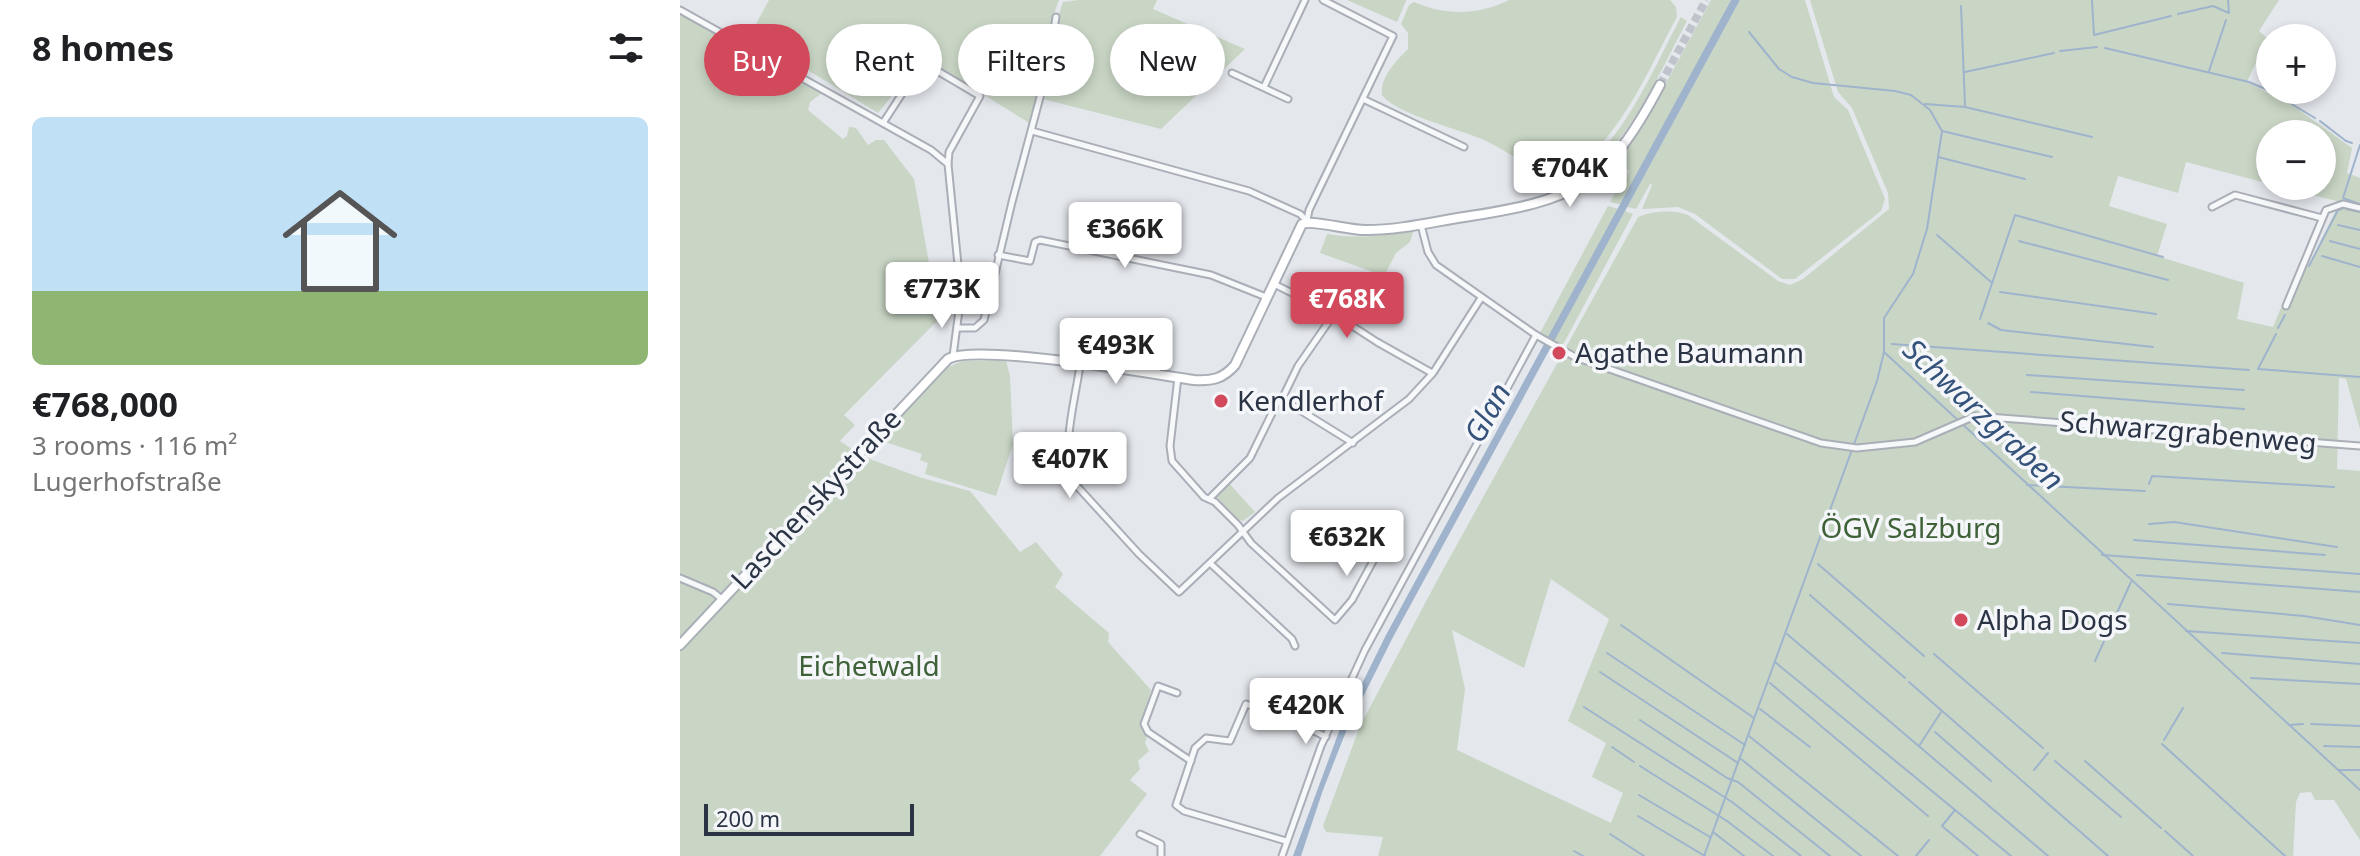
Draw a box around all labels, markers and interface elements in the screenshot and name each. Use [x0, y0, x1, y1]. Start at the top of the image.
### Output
chip: Buy [704, 24, 810, 96]
chip: Rent [826, 24, 942, 96]
chip: Filters [958, 24, 1094, 96]
chip: New [1110, 24, 1225, 96]
map controls [2256, 24, 2336, 200]
button: + [2256, 24, 2336, 104]
text: 8 homes [32, 25, 174, 71]
icon: filters [604, 26, 648, 70]
button: − [2256, 120, 2336, 200]
pin: €704K [1514, 141, 1626, 209]
text: €704K [1532, 149, 1608, 185]
icon: home [268, 169, 412, 313]
pin: €366K [1069, 202, 1181, 270]
text: €366K [1087, 210, 1163, 246]
pin: €773K [886, 262, 998, 330]
text: €773K [904, 270, 980, 306]
pin: €768K [1291, 272, 1403, 340]
text: €768K [1309, 280, 1385, 316]
pin: €493K [1060, 318, 1172, 386]
text: €493K [1078, 326, 1154, 362]
water label: Schwarzgraben [1895, 329, 2073, 499]
place label: Agathe Baumann [1575, 333, 1804, 371]
marker: Agathe Baumann [1550, 344, 1568, 362]
water label: Glan [1454, 375, 1520, 450]
text: €768,000 [32, 381, 178, 427]
place label: Kendlerhof [1237, 381, 1384, 419]
marker: Kendlerhof [1212, 392, 1230, 410]
street label: Laschenskystraße [722, 400, 909, 597]
street label: Schwarzgrabenweg [2058, 401, 2318, 461]
text: 3 rooms · 116 m² [32, 427, 237, 463]
pin: €407K [1014, 432, 1126, 500]
text: €407K [1032, 440, 1108, 476]
text: Lugerhofstraße [32, 463, 222, 499]
park label: ÖGV Salzburg [1821, 508, 2001, 546]
pin: €632K [1291, 510, 1403, 578]
text: €632K [1309, 518, 1385, 554]
place label: Alpha Dogs [1977, 600, 2128, 638]
marker: Alpha Dogs [1952, 611, 1970, 629]
park label: Eichetwald [798, 646, 940, 684]
pin: €420K [1250, 678, 1362, 746]
text: €420K [1268, 686, 1344, 722]
scale bar [704, 800, 914, 836]
text: 200 m [716, 803, 780, 833]

